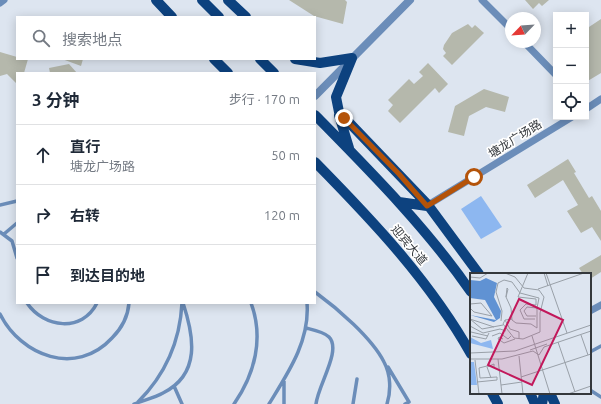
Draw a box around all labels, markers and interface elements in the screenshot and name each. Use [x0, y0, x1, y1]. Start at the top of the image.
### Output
north arrow [505, 12, 541, 48]
map controls [553, 12, 589, 120]
button: + [553, 12, 589, 48]
search box [16, 16, 316, 60]
icon: search [30, 27, 52, 49]
text: 搜索地点 [62, 31, 122, 48]
button: − [553, 48, 589, 84]
button: locate [553, 84, 589, 120]
text: 3 分钟 [32, 90, 80, 109]
text: 步行 · 170 m [229, 92, 300, 106]
route end [335, 109, 353, 127]
street label: 塘龙广场路 [486, 117, 544, 160]
text: 直行 [70, 138, 100, 155]
icon: ahead [32, 144, 54, 166]
text: 50 m [271, 148, 300, 162]
text: 塘龙广场路 [70, 159, 135, 173]
route start [465, 168, 483, 186]
icon: right [32, 204, 54, 226]
text: 右转 [70, 207, 100, 224]
text: 120 m [264, 208, 300, 222]
street label: 迎宾大道 [389, 222, 430, 267]
icon: arrive [32, 264, 54, 286]
text: 到达目的地 [70, 267, 145, 284]
inset map [470, 273, 591, 394]

